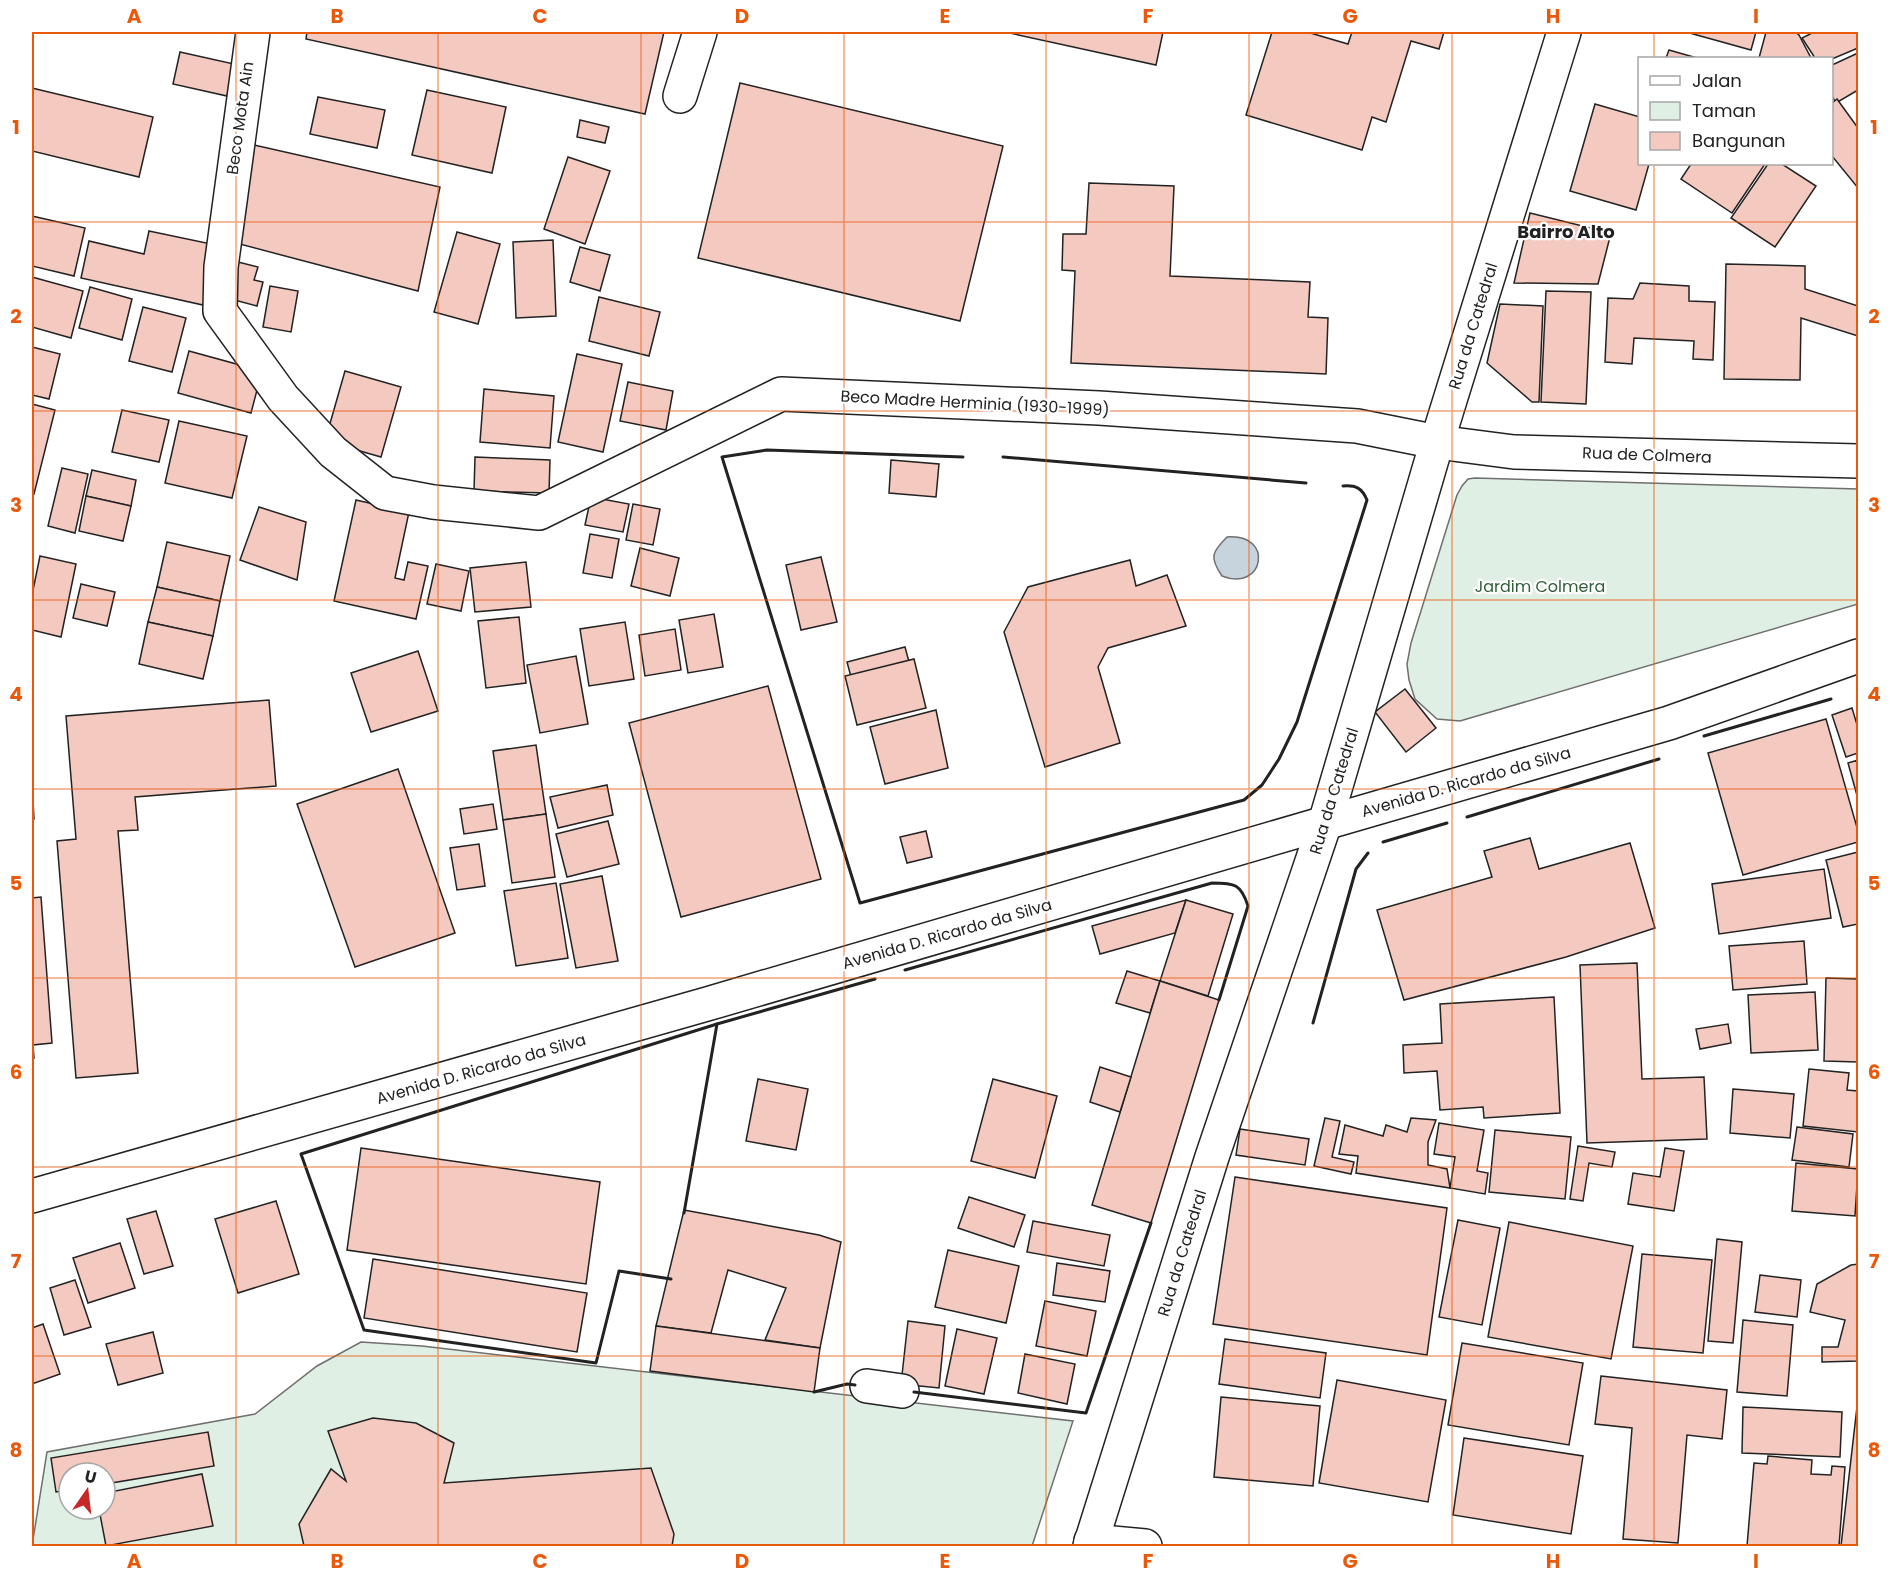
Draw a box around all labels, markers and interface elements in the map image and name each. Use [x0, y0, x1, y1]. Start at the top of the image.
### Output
text: A [127, 2, 142, 30]
text: B [330, 2, 344, 30]
text: C [532, 2, 548, 30]
text: D [735, 2, 749, 30]
text: E [940, 2, 950, 30]
text: F [1143, 2, 1154, 30]
text: G [1342, 2, 1358, 30]
text: H [1546, 2, 1560, 30]
text: I [1753, 2, 1759, 30]
legend [1638, 57, 1833, 165]
street label: Beco Mota Ain [221, 60, 259, 176]
text: Jalan [1692, 68, 1742, 93]
text: Taman [1692, 98, 1756, 123]
text: 1 [12, 113, 20, 141]
text: 1 [1870, 113, 1878, 141]
text: Bangunan [1692, 128, 1786, 153]
district label: Bairro Alto [1517, 219, 1615, 244]
street label: Rua da Catedral [1443, 260, 1503, 392]
text: 2 [10, 302, 22, 330]
text: 2 [1868, 302, 1880, 330]
street label: Beco Madre Herminia (1930-1999) [840, 384, 1110, 422]
street label: Rua de Colmera [1582, 441, 1712, 469]
text: 3 [10, 491, 22, 519]
text: 3 [1868, 491, 1880, 519]
park label: Jardim Colmera [1475, 575, 1605, 598]
text: 4 [9, 680, 23, 708]
text: 4 [1867, 680, 1881, 708]
street label: Rua da Catedral [1304, 725, 1364, 857]
street label: Avenida D. Ricardo da Silva [1358, 741, 1574, 823]
text: 5 [10, 869, 23, 897]
text: 5 [1868, 869, 1881, 897]
street label: Avenida D. Ricardo da Silva [839, 893, 1055, 975]
street label: Avenida D. Ricardo da Silva [373, 1028, 589, 1110]
text: 6 [10, 1058, 22, 1086]
text: 6 [1868, 1058, 1880, 1086]
street label: Rua da Catedral [1152, 1187, 1212, 1319]
text: 7 [11, 1247, 22, 1275]
text: 7 [1869, 1247, 1880, 1275]
text: 8 [10, 1436, 22, 1464]
text: 8 [1868, 1436, 1880, 1464]
north arrow [57, 1461, 117, 1521]
text: U [82, 1464, 99, 1489]
text: A [127, 1547, 142, 1575]
text: B [330, 1547, 344, 1575]
text: C [532, 1547, 548, 1575]
text: D [735, 1547, 749, 1575]
text: E [940, 1547, 950, 1575]
text: F [1143, 1547, 1154, 1575]
text: G [1342, 1547, 1358, 1575]
text: H [1546, 1547, 1560, 1575]
text: I [1753, 1547, 1759, 1575]

